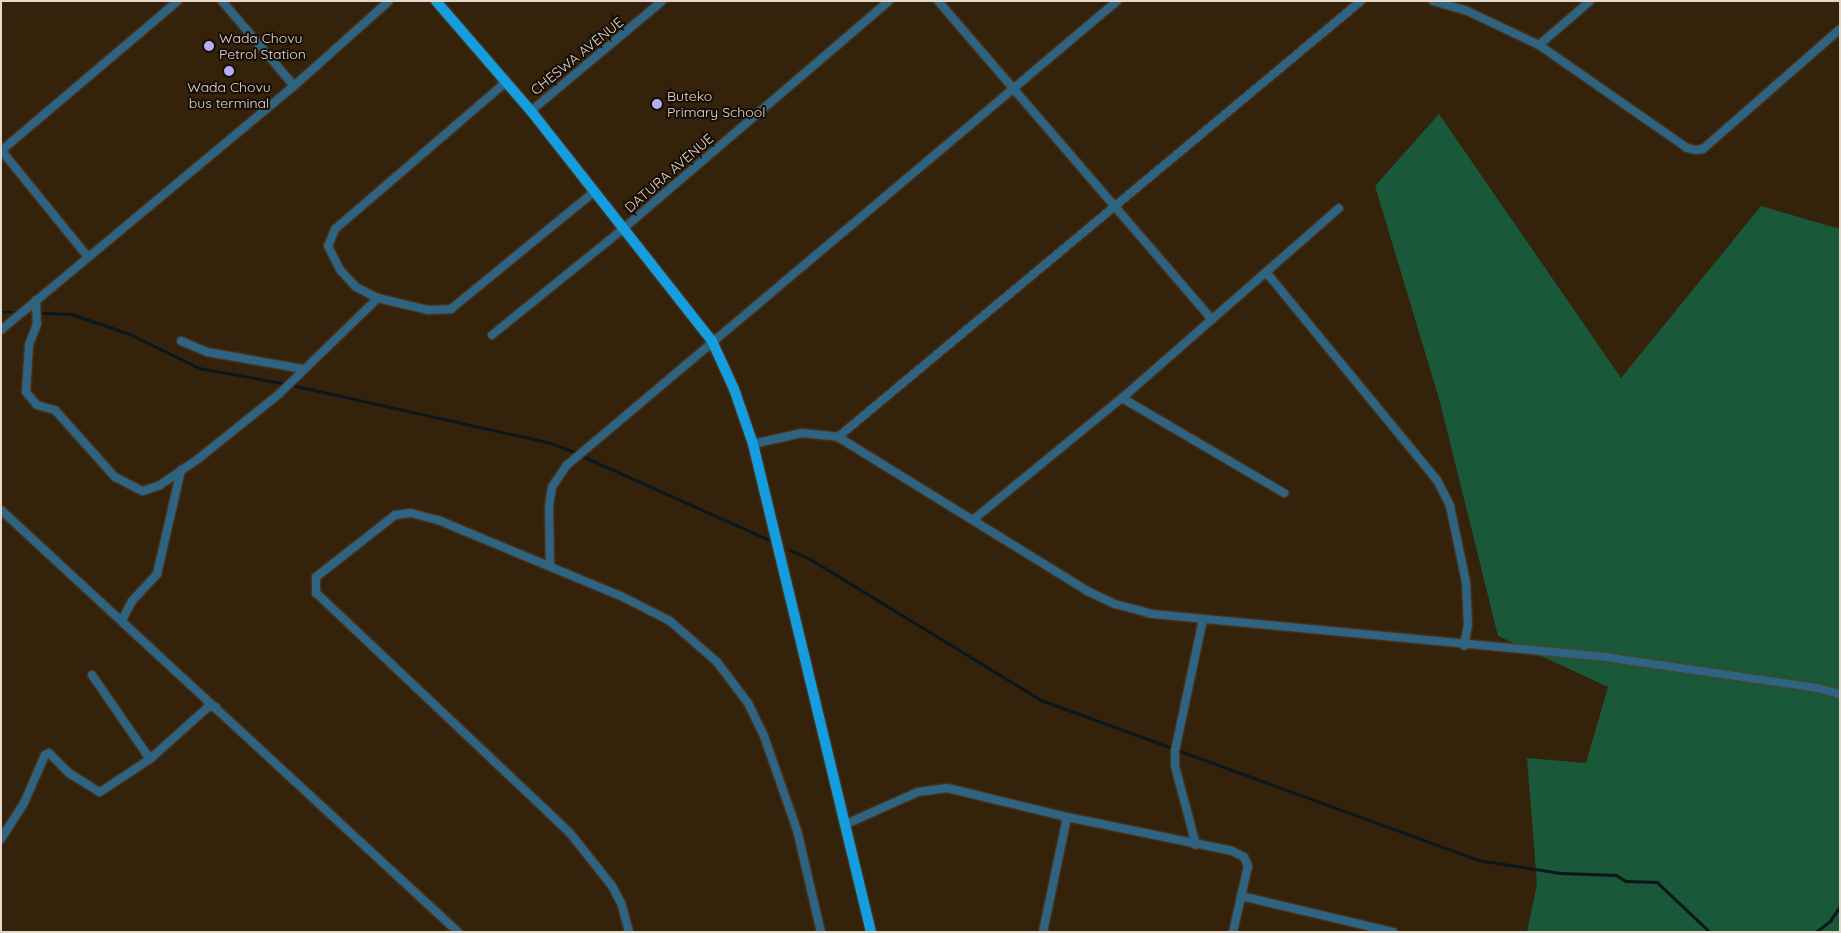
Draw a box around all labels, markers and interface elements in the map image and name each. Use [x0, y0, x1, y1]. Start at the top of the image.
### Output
street label: CHESWA AVENUE [527, 14, 627, 98]
place label: Wada Chovu Petrol Station [219, 30, 306, 62]
marker: Wada Chovu Petrol Station [203, 40, 215, 52]
marker: Wada Chovu bus terminal [223, 65, 235, 77]
place label: Wada Chovu bus terminal [187, 79, 271, 111]
place label: Buteko Primary School [667, 88, 765, 120]
marker: Buteko Primary School [651, 98, 663, 110]
street label: DATURA AVENUE [621, 130, 717, 216]

